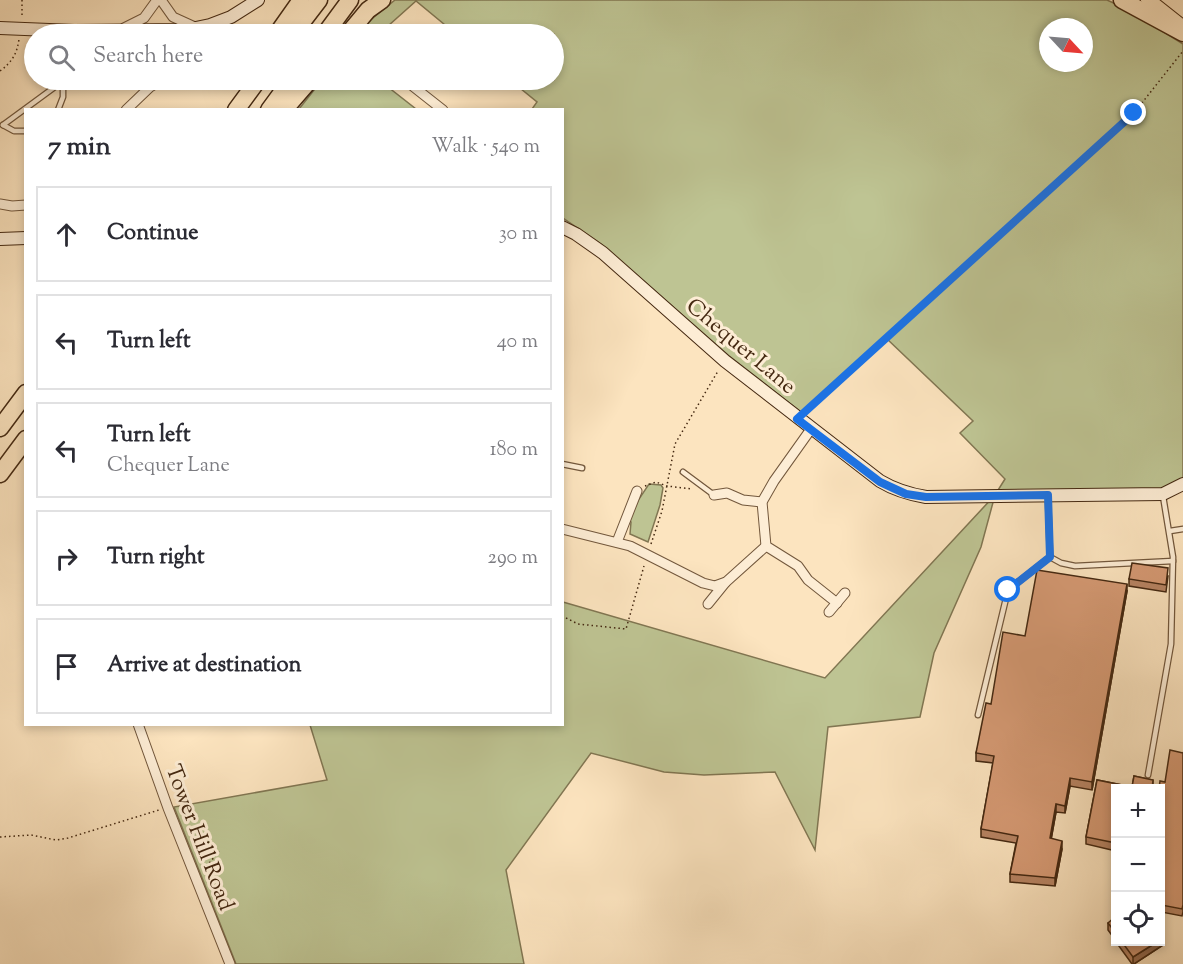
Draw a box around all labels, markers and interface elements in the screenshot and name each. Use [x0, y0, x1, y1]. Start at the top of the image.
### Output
north arrow [1039, 18, 1093, 72]
search box [24, 24, 564, 90]
icon: search [45, 41, 78, 74]
text: Search here [93, 41, 203, 73]
route end [1120, 99, 1146, 125]
text: 7 min [48, 129, 111, 166]
text: Walk · 540 m [431, 133, 540, 162]
icon: ahead [50, 218, 83, 251]
text: Continue [107, 218, 198, 250]
text: 30 m [499, 220, 538, 249]
street label: Chequer Lane [678, 292, 802, 403]
icon: left [50, 326, 83, 359]
text: Turn left [107, 326, 190, 358]
text: 40 m [497, 328, 538, 357]
text: Turn left [107, 420, 190, 452]
icon: left [50, 434, 83, 467]
text: 180 m [490, 436, 538, 465]
text: Chequer Lane [107, 452, 230, 481]
icon: right [50, 542, 83, 575]
text: Turn right [107, 542, 204, 574]
text: 290 m [488, 544, 538, 573]
route start [994, 576, 1020, 602]
icon: arrive [50, 650, 83, 683]
text: Arrive at destination [107, 650, 302, 682]
street label: Tower Hill Road [156, 760, 241, 916]
map controls [1111, 784, 1165, 946]
button: + [1111, 784, 1165, 838]
button: − [1111, 838, 1165, 892]
button: locate [1111, 892, 1165, 946]

